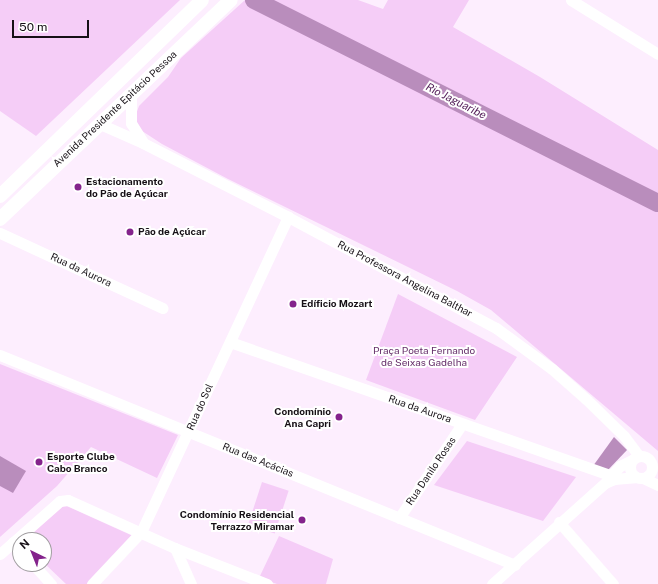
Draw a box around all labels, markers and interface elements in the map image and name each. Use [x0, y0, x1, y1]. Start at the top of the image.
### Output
scale bar [14, 12, 91, 38]
text: 50 m [19, 20, 47, 34]
street label: Avenida Presidente Epitácio Pessoa [51, 48, 179, 170]
water label: Rio Jaguaribe [424, 80, 488, 122]
place label: Estacionamento do Pão de Açúcar [86, 175, 168, 198]
marker: Estacionamento do Pão de Açúcar [73, 182, 83, 192]
place label: Pão de Açúcar [138, 226, 206, 238]
marker: Pão de Açúcar [125, 227, 135, 237]
street label: Rua Professora Angelina Balthar [336, 238, 474, 320]
street label: Rua da Aurora [49, 251, 113, 289]
place label: Edíficio Mozart [301, 298, 372, 310]
marker: Edíficio Mozart [288, 299, 298, 309]
park label: Praça Poeta Fernando de Seixas Gadelha [373, 344, 475, 368]
street label: Rua do Sol [184, 382, 216, 432]
street label: Rua da Aurora [387, 393, 453, 425]
place label: Condomínio Ana Capri [274, 405, 331, 428]
marker: Condomínio Ana Capri [334, 412, 344, 422]
street label: Rua Danilo Rosas [404, 435, 458, 507]
street label: Rua das Acácias [221, 440, 295, 480]
place label: Esporte Clube Cabo Branco [47, 450, 115, 474]
marker: Esporte Clube Cabo Branco [34, 457, 44, 467]
place label: Condomínio Residencial Terrazzo Miramar [180, 508, 294, 532]
marker: Condomínio Residencial Terrazzo Miramar [297, 515, 307, 525]
north arrow [12, 532, 52, 572]
text: N [17, 537, 32, 551]

